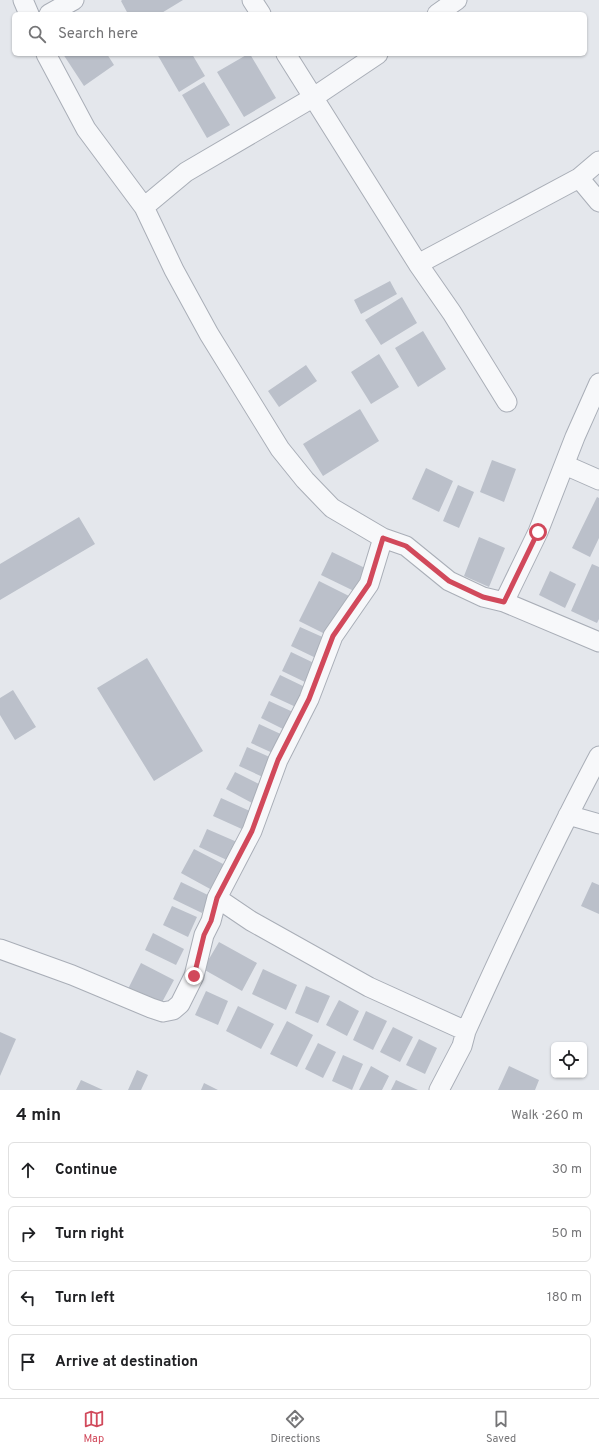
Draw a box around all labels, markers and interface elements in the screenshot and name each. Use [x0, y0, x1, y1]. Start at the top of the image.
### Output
search box [12, 12, 587, 56]
icon: search [26, 23, 48, 45]
text: Search here [58, 25, 138, 44]
route start [529, 523, 547, 541]
route end [185, 967, 203, 985]
map controls [551, 1042, 587, 1078]
button: locate [551, 1042, 587, 1078]
text: 4 min [16, 1105, 61, 1127]
text: Walk · 260 m [511, 1108, 583, 1124]
icon: ahead [17, 1159, 39, 1181]
text: Continue [55, 1161, 117, 1180]
text: 30 m [552, 1162, 582, 1178]
icon: right [17, 1223, 39, 1245]
text: Turn right [55, 1225, 124, 1244]
text: 50 m [552, 1226, 582, 1242]
icon: left [17, 1287, 39, 1309]
text: Turn left [55, 1289, 115, 1308]
text: 180 m [547, 1290, 582, 1306]
icon: arrive [17, 1351, 39, 1373]
text: Arrive at destination [55, 1353, 198, 1372]
tab: Map [83, 1408, 105, 1446]
tab: Directions [270, 1408, 320, 1446]
tab: Saved [486, 1408, 516, 1446]

